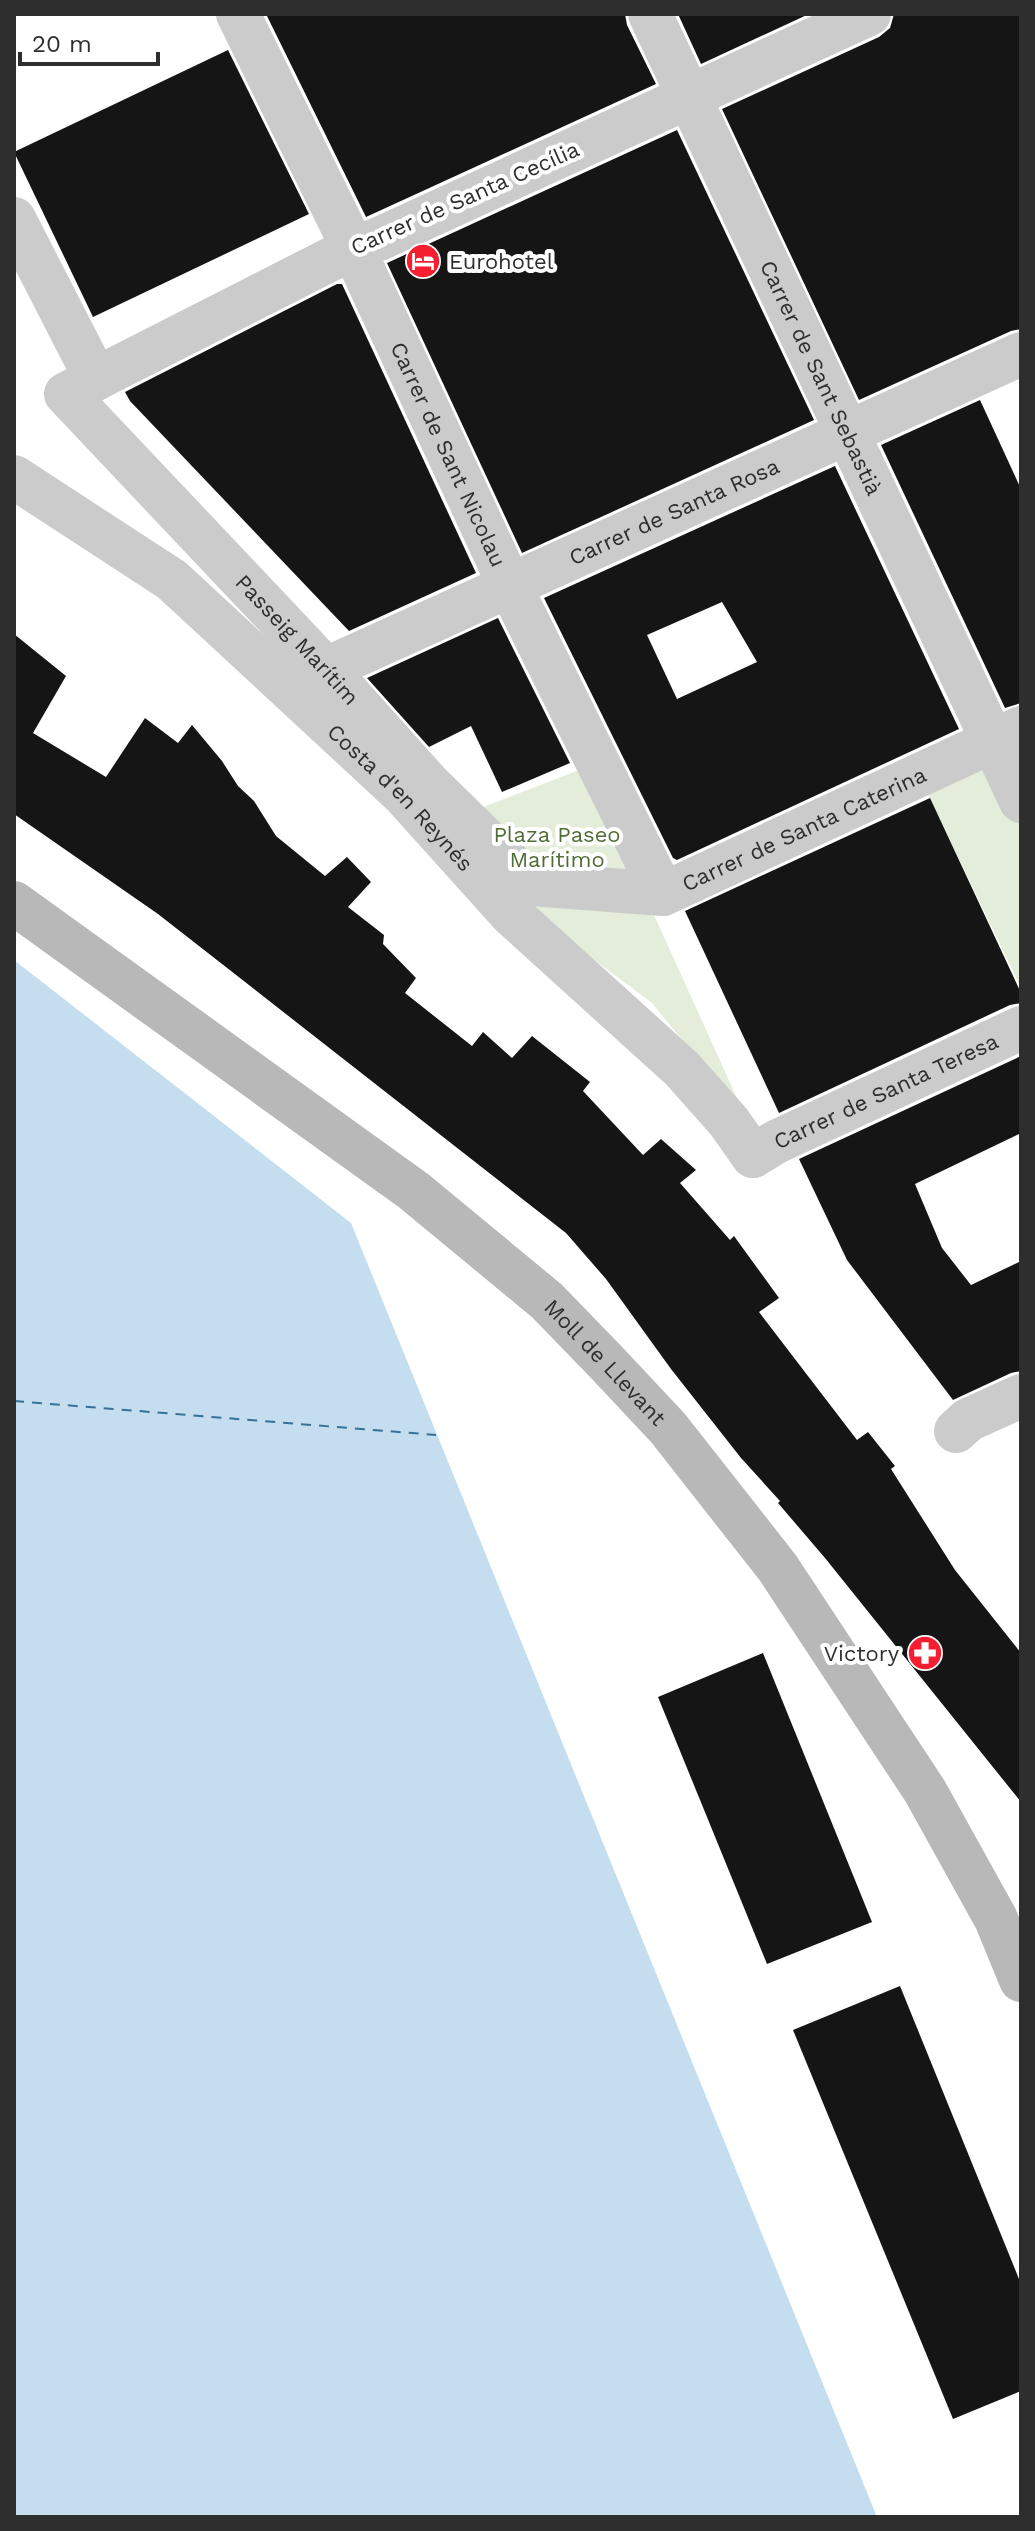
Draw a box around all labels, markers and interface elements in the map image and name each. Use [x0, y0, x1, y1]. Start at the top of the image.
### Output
scale bar [20, 16, 158, 66]
text: 20 m [32, 30, 92, 58]
street label: Carrer de Santa Cecília [347, 136, 583, 260]
hotel icon: Eurohotel [404, 242, 442, 280]
place label: Eurohotel [449, 249, 554, 274]
street label: Carrer de Sant Sebastià [755, 256, 887, 499]
street label: Carrer de Sant Nicolau [386, 338, 512, 570]
street label: Carrer de Santa Rosa [565, 453, 783, 570]
street label: Passeig Marítim [231, 569, 364, 710]
street label: Costa d'en Reynés [323, 718, 478, 876]
street label: Carrer de Santa Caterina [678, 761, 930, 896]
park label: Plaza Paseo Marítimo [493, 822, 621, 872]
street label: Carrer de Santa Teresa [770, 1028, 1002, 1154]
street label: Moll de Llevant [540, 1294, 671, 1430]
pharmacy icon: Victory [906, 1634, 944, 1672]
place label: Victory [824, 1641, 900, 1666]

